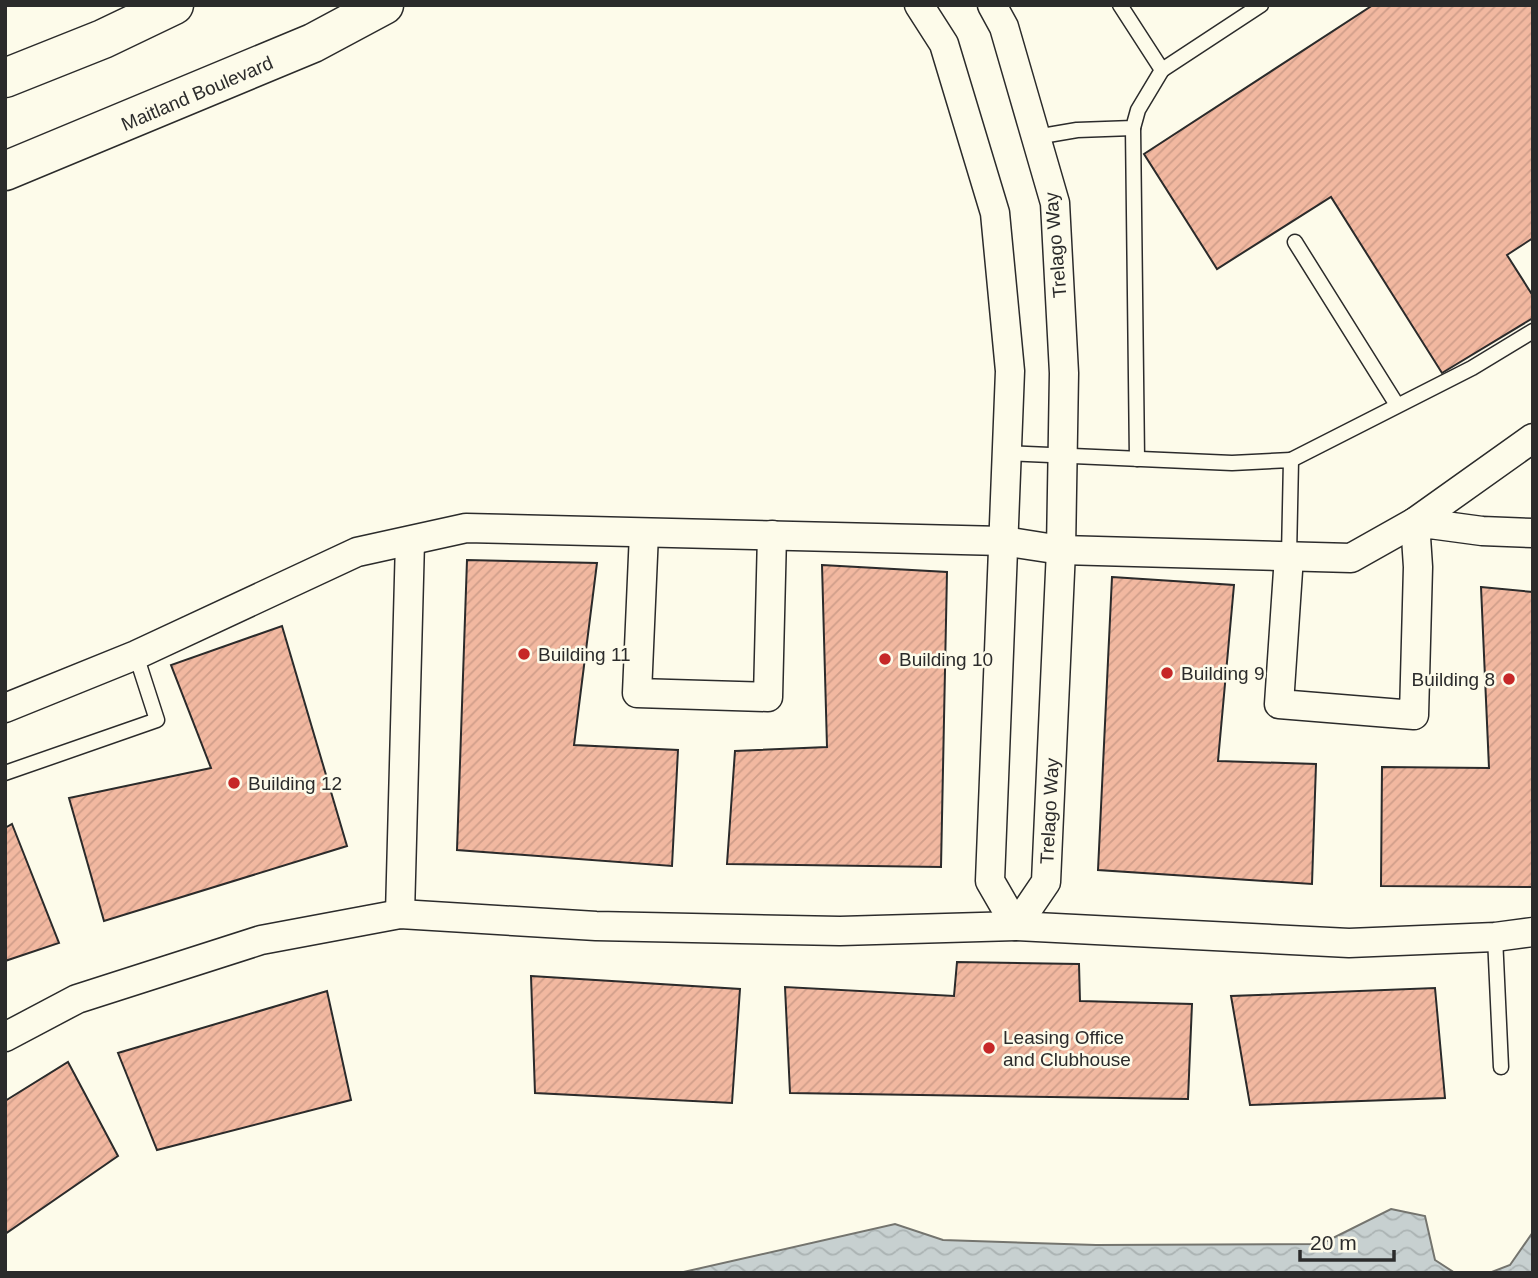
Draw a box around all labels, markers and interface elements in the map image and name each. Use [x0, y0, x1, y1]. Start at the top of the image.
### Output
street label: Maitland Boulevard [118, 52, 276, 135]
street label: Trelago Way [1040, 191, 1071, 299]
place label: Building 11 [538, 644, 631, 665]
marker: Building 11 [516, 646, 532, 662]
place label: Building 10 [899, 649, 993, 670]
marker: Building 10 [877, 651, 893, 667]
place label: Building 9 [1181, 663, 1264, 684]
marker: Building 9 [1159, 665, 1175, 681]
place label: Building 8 [1412, 669, 1495, 690]
marker: Building 8 [1501, 671, 1517, 687]
street label: Trelago Way [1036, 757, 1063, 865]
place label: Building 12 [248, 773, 342, 794]
marker: Building 12 [226, 775, 242, 791]
place label: Leasing Office and Clubhouse [1003, 1027, 1131, 1070]
marker: Leasing Office and Clubhouse [981, 1040, 997, 1056]
scale bar [1300, 1218, 1394, 1262]
text: 20 m [1310, 1231, 1357, 1254]

